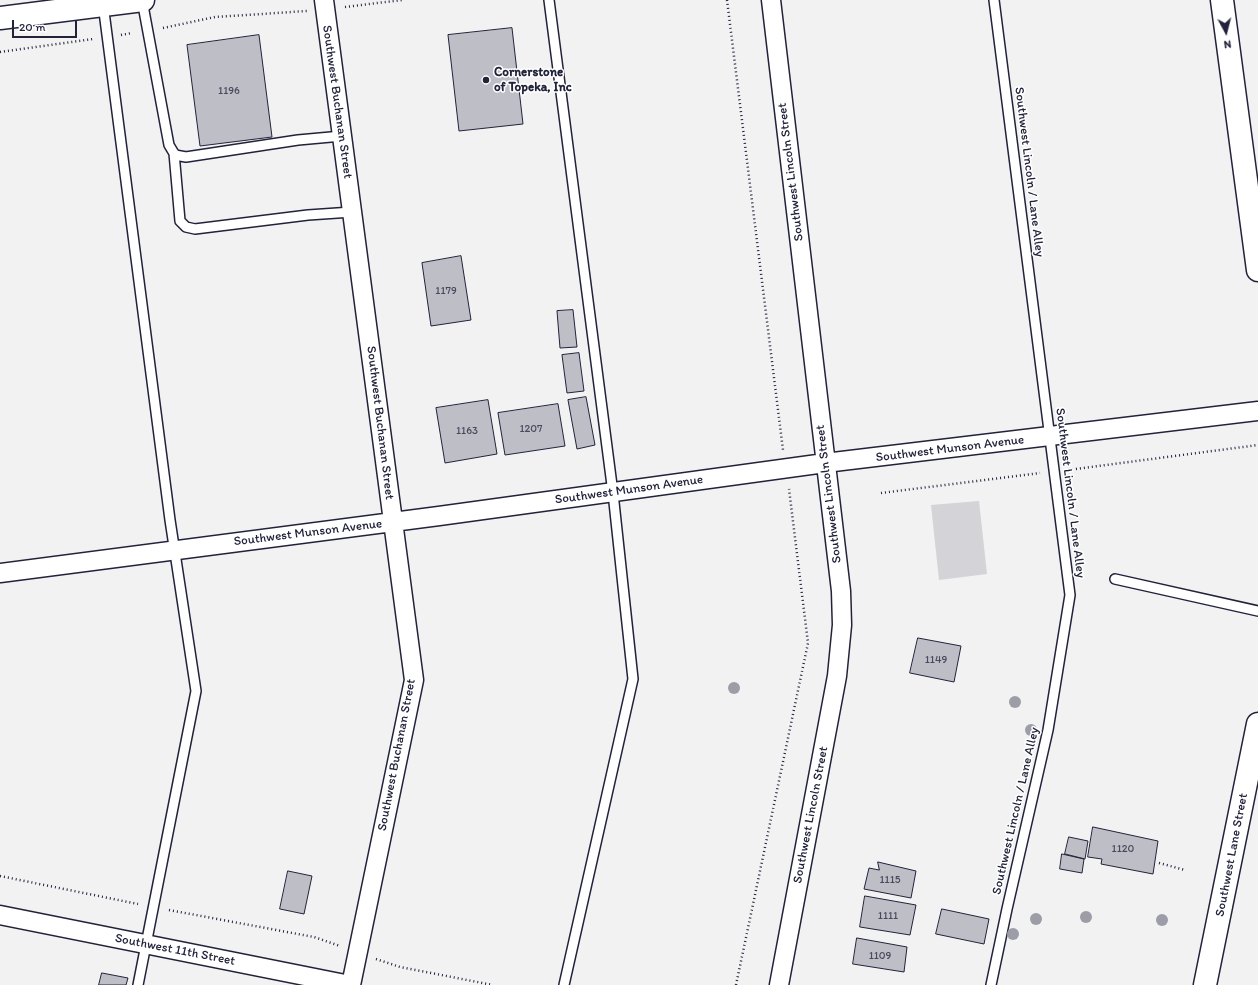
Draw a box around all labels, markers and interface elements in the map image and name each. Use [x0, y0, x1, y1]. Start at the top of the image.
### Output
scale bar [14, 12, 79, 38]
north arrow [1206, 12, 1246, 52]
text: 20 m [19, 20, 46, 34]
street label: Southwest Buchanan Street [319, 24, 355, 180]
text: N [1223, 38, 1232, 51]
place label: Cornerstone of Topeka, Inc [494, 65, 572, 96]
marker: Cornerstone of Topeka, Inc [481, 75, 491, 85]
house number: 1196 [218, 84, 240, 98]
street label: Southwest Lincoln / Lane Alley [1011, 86, 1047, 258]
street label: Southwest Lincoln Street [775, 102, 807, 242]
house number: 1179 [435, 284, 457, 298]
street label: Southwest Buchanan Street [363, 345, 397, 501]
street label: Southwest Lincoln / Lane Alley [1052, 407, 1088, 579]
house number: 1207 [519, 422, 543, 436]
house number: 1163 [456, 424, 478, 438]
street label: Southwest Lincoln Street [813, 424, 845, 564]
street label: Southwest Munson Avenue [875, 432, 1025, 466]
street label: Southwest Munson Avenue [554, 472, 704, 508]
street label: Southwest Munson Avenue [233, 516, 383, 550]
house number: 1149 [925, 653, 947, 667]
street label: Southwest Buchanan Street [375, 678, 419, 832]
street label: Southwest Lincoln / Lane Alley [989, 726, 1043, 896]
street label: Southwest Lincoln Street [790, 745, 832, 885]
street label: Southwest Lane Street [1212, 792, 1252, 918]
house number: 1120 [1112, 842, 1134, 856]
house number: 1115 [879, 873, 901, 887]
house number: 1111 [878, 909, 898, 923]
street label: Southwest 11th Street [114, 931, 236, 969]
house number: 1109 [869, 949, 891, 963]

